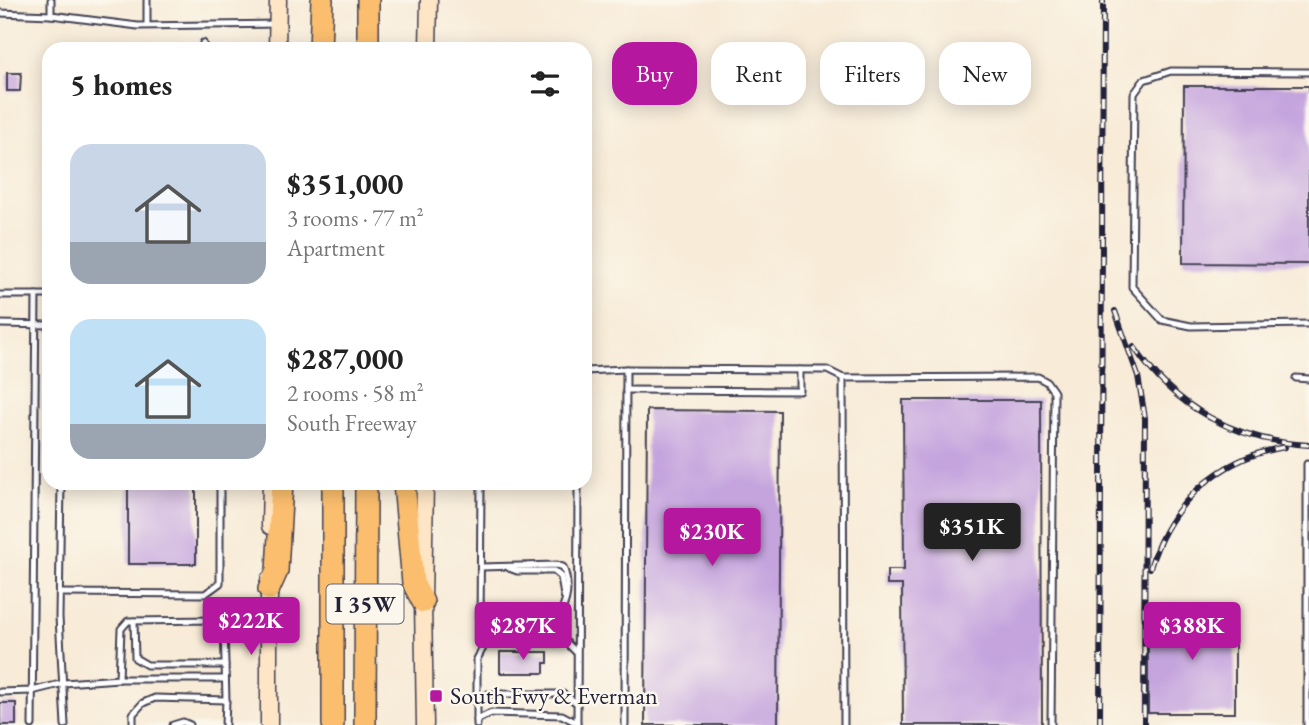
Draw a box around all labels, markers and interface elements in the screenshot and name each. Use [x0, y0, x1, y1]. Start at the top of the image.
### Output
chip: Buy [612, 42, 697, 105]
chip: Rent [711, 42, 806, 105]
chip: Filters [820, 42, 925, 105]
chip: New [939, 42, 1031, 105]
text: 5 homes [70, 65, 172, 104]
icon: filters [526, 65, 564, 103]
text: $351,000 [287, 164, 403, 203]
icon: home [126, 172, 210, 256]
text: 3 rooms · 77 m² [287, 203, 424, 233]
text: Apartment [287, 233, 385, 263]
text: $287,000 [287, 339, 403, 378]
icon: home [126, 347, 210, 431]
text: 2 rooms · 58 m² [287, 378, 424, 408]
text: South Freeway [287, 408, 416, 438]
pin: $351K [923, 504, 1021, 563]
pin: $230K [663, 508, 761, 568]
text: $351K [940, 511, 1004, 541]
text: $230K [680, 516, 744, 546]
road number: I 35W [326, 584, 404, 624]
pin: $222K [202, 598, 300, 657]
pin: $287K [474, 602, 572, 662]
pin: $388K [1143, 602, 1241, 662]
text: $222K [219, 605, 283, 635]
text: $287K [491, 610, 555, 640]
text: $388K [1160, 610, 1224, 640]
place label: South Fwy & Everman [450, 680, 658, 711]
marker: South Fwy & Everman [428, 688, 444, 704]

